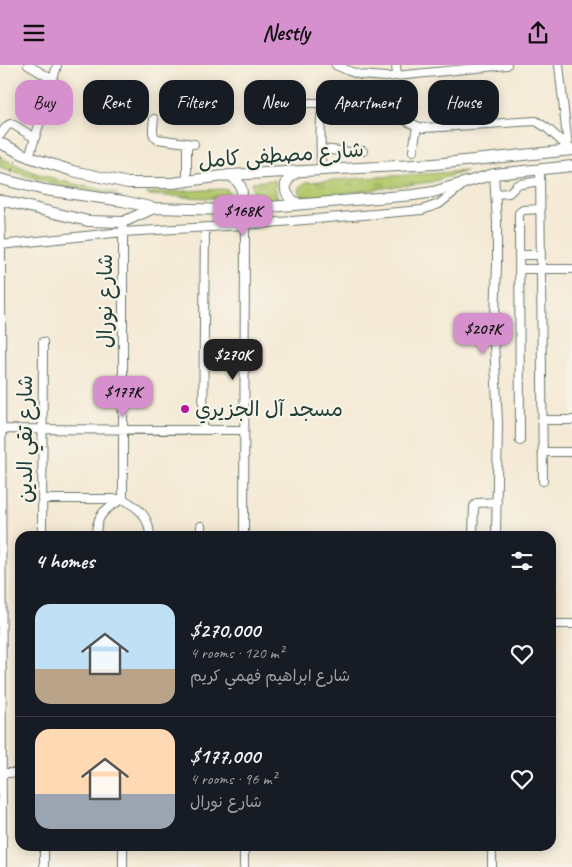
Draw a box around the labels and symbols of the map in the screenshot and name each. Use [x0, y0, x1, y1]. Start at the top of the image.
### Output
street label: شارع مصطفى كامل [197, 136, 365, 176]
pin: $168K [208, 195, 278, 237]
street label: شارع نورال [92, 254, 120, 348]
pin: $207K [448, 313, 518, 355]
pin: $270K [198, 339, 268, 381]
street label: شارع تقي الدين [12, 375, 44, 503]
pin: $177K [88, 375, 158, 418]
place label: مسجد آل الجزيري [195, 396, 343, 424]
marker: مسجد آل الجزيري [179, 403, 191, 415]

